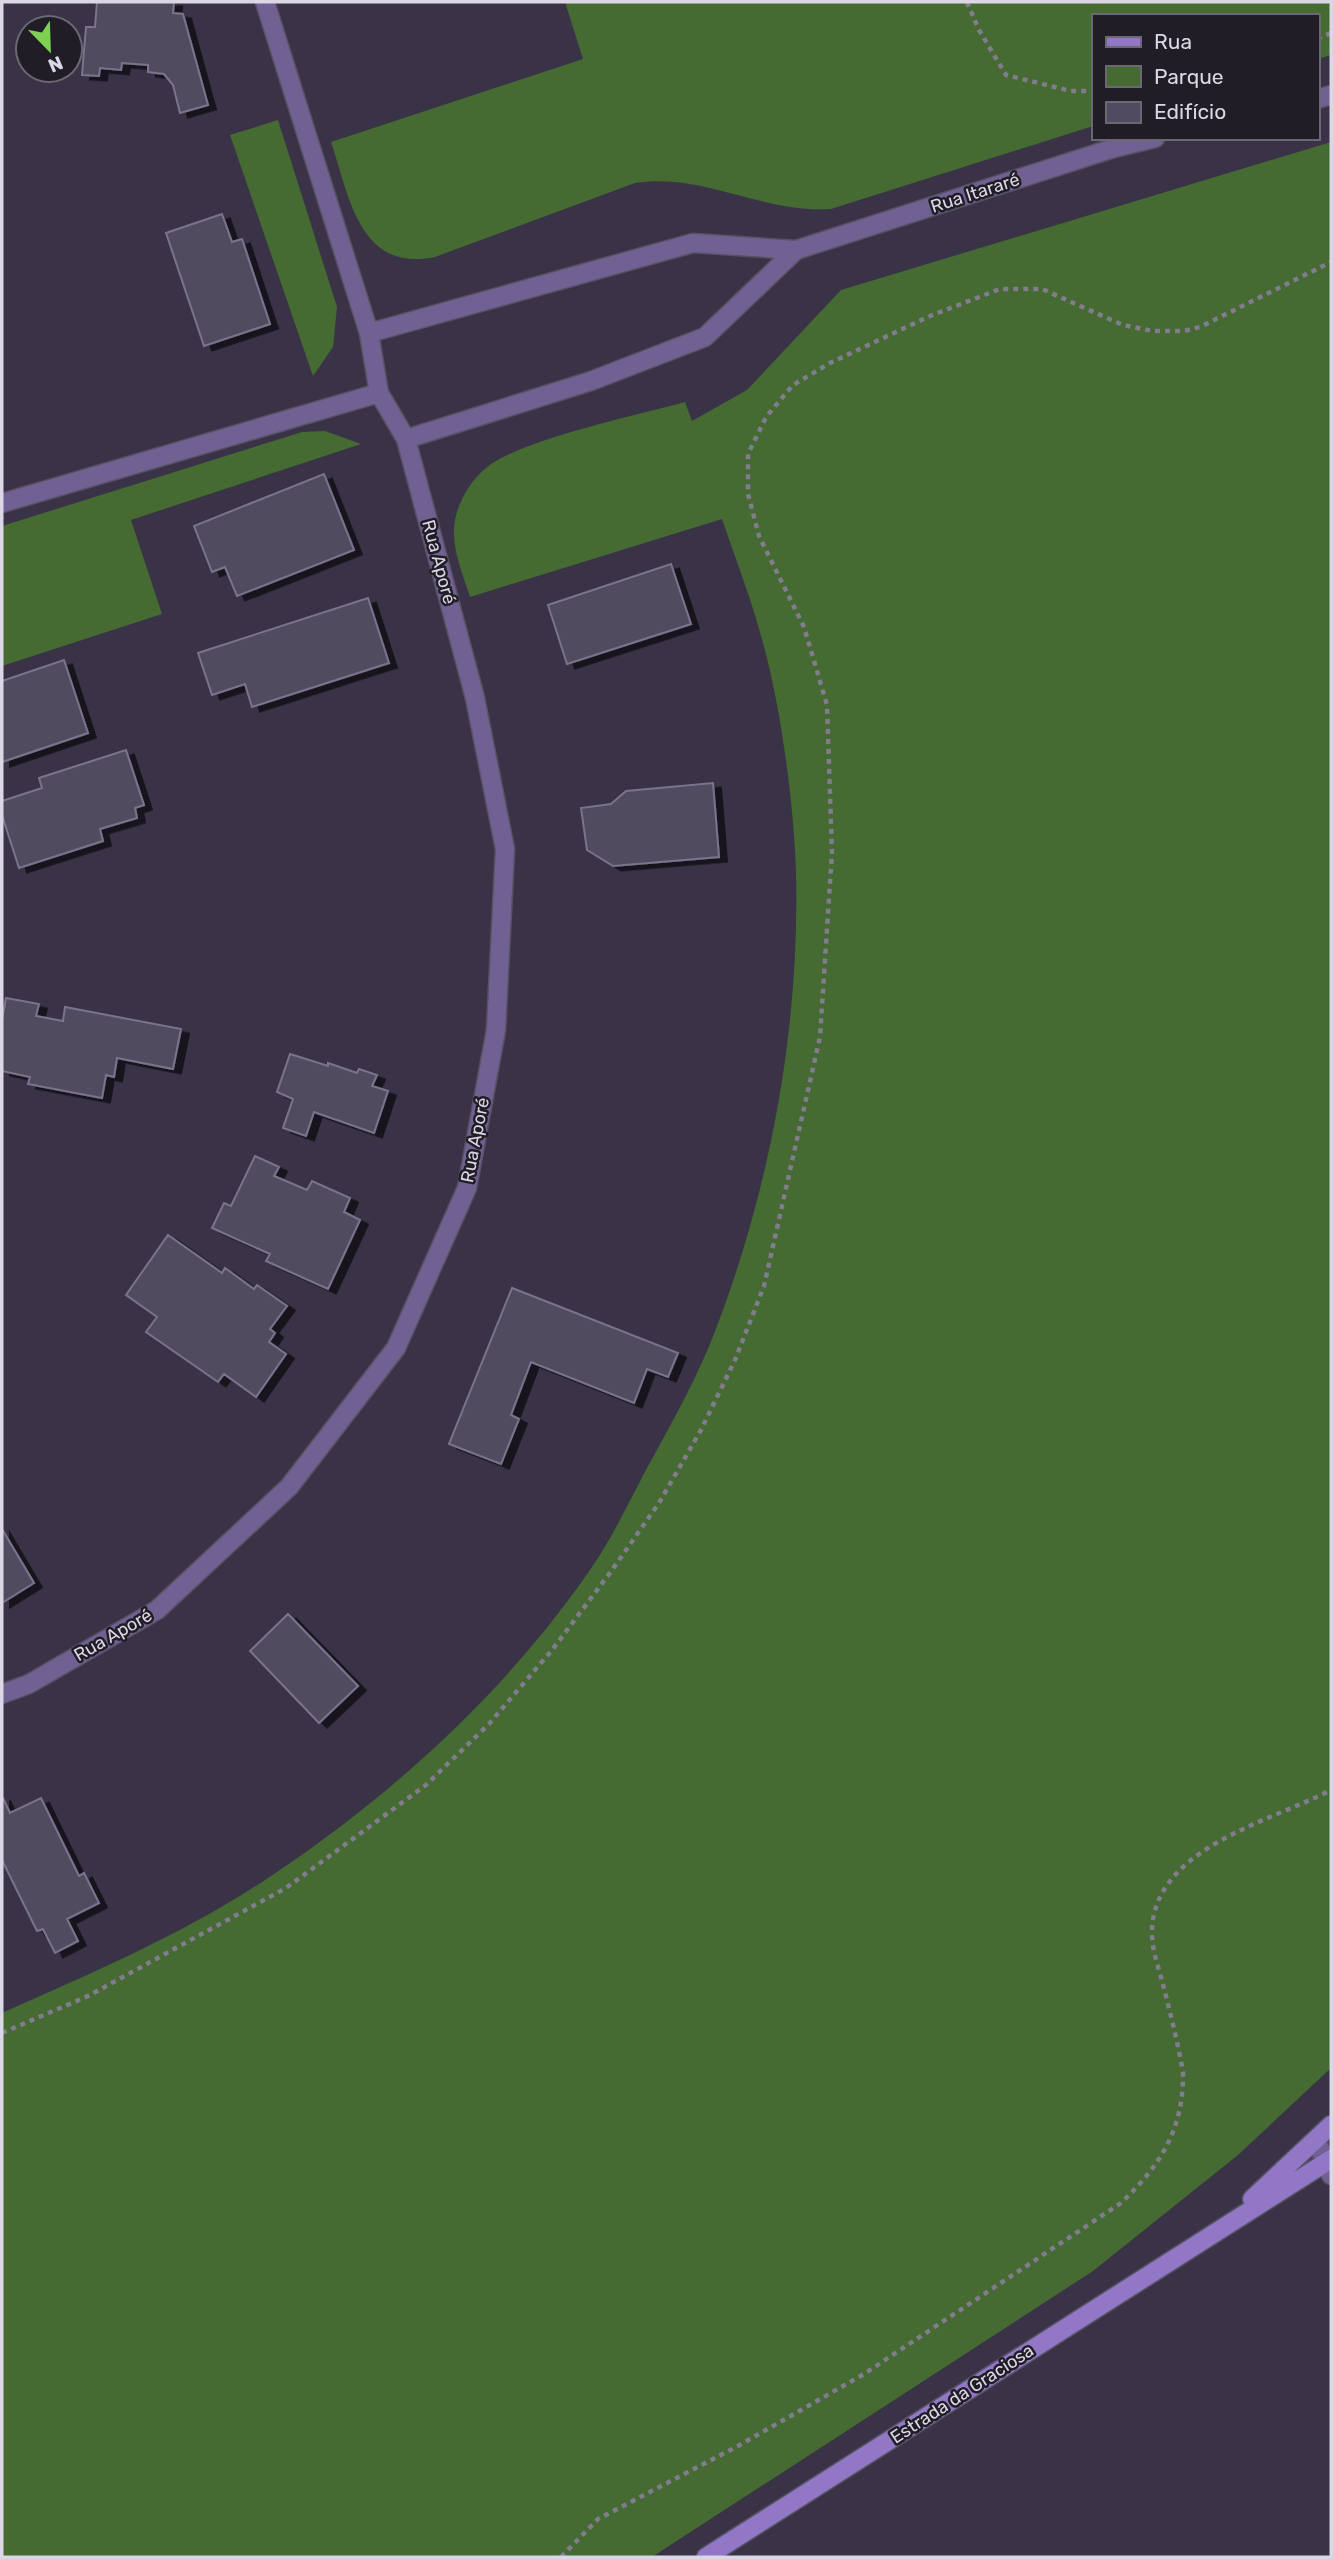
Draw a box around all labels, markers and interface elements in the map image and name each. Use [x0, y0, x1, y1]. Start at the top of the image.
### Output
north arrow [14, 14, 84, 84]
legend [1092, 14, 1319, 140]
text: Rua [1154, 29, 1192, 54]
text: N [45, 51, 66, 77]
text: Parque [1154, 64, 1224, 89]
text: Edifício [1154, 99, 1226, 124]
street label: Rua Itararé [928, 168, 1022, 218]
street label: Rua Aporé [417, 517, 461, 607]
street label: Rua Aporé [456, 1096, 494, 1184]
street label: Rua Aporé [70, 1604, 156, 1666]
street label: Estrada da Graciosa [886, 2339, 1038, 2449]

